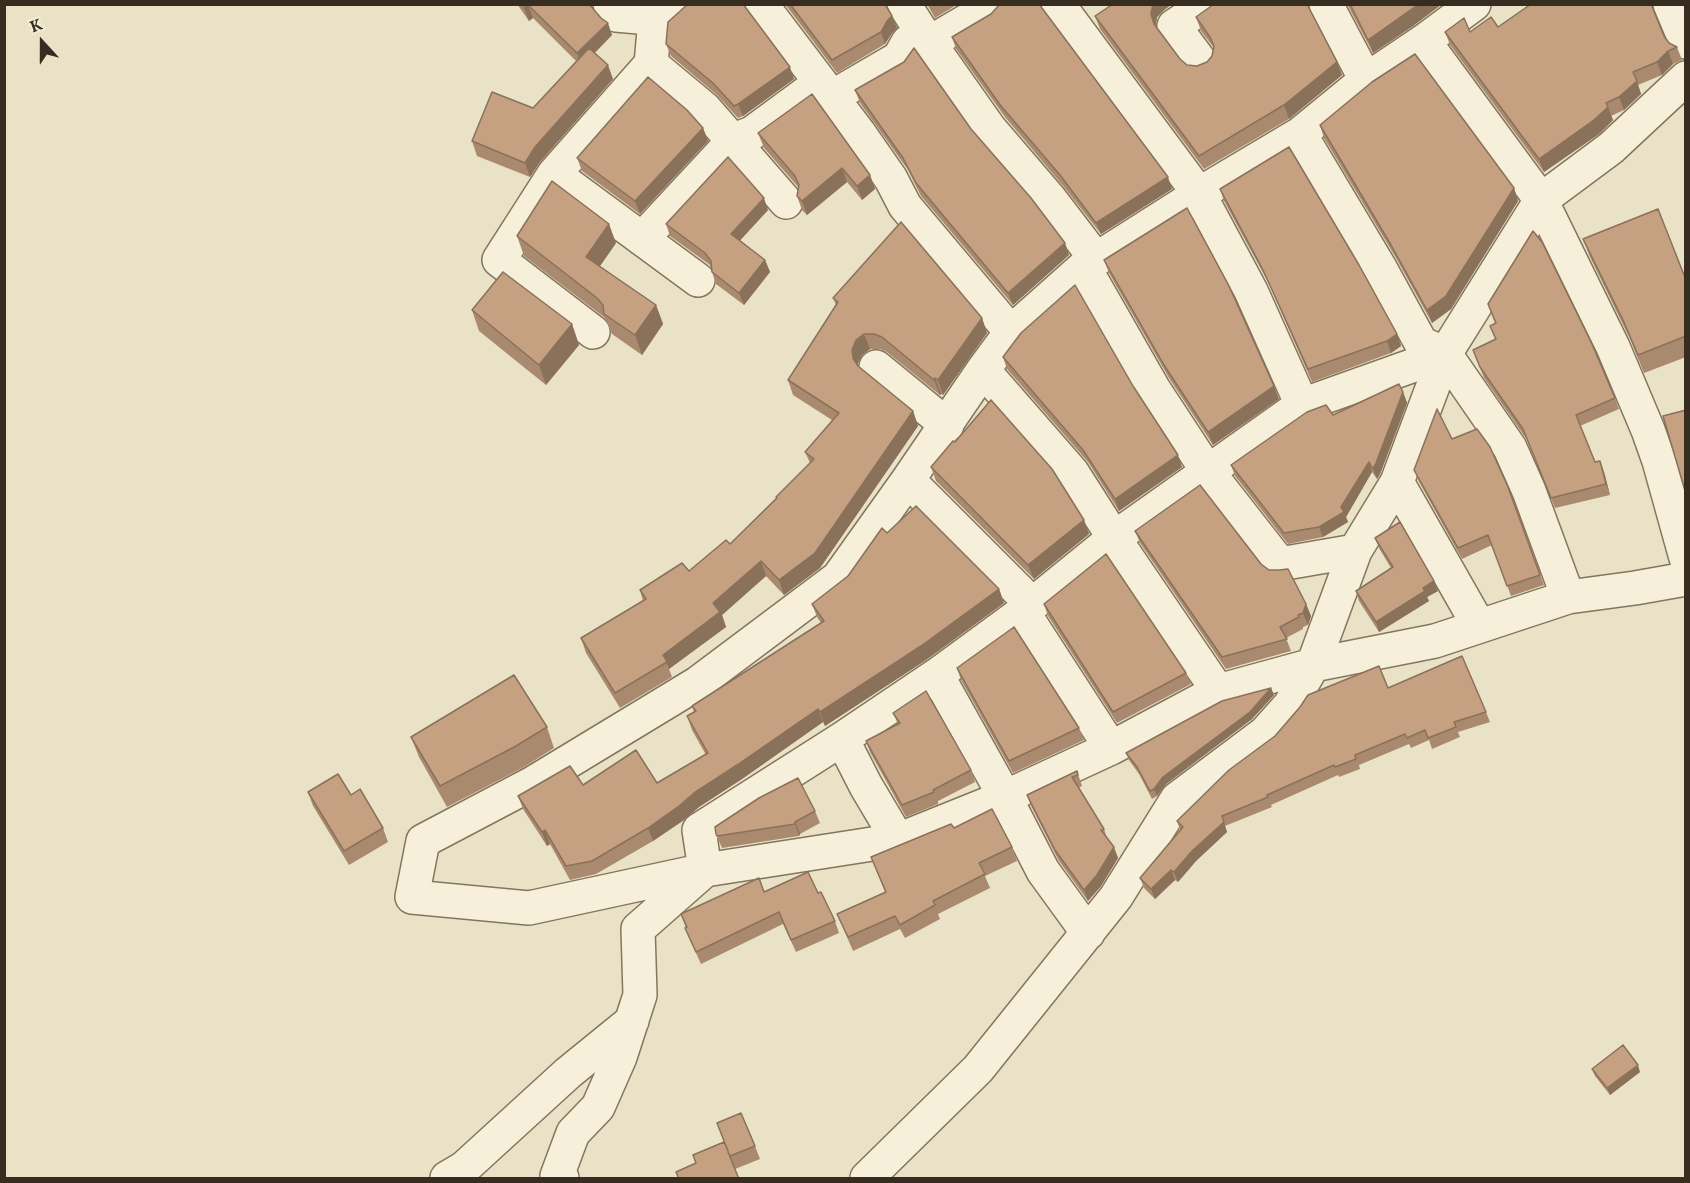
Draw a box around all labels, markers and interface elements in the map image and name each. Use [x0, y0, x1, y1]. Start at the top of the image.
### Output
north arrow [12, 12, 72, 72]
text: K [27, 14, 44, 37]

